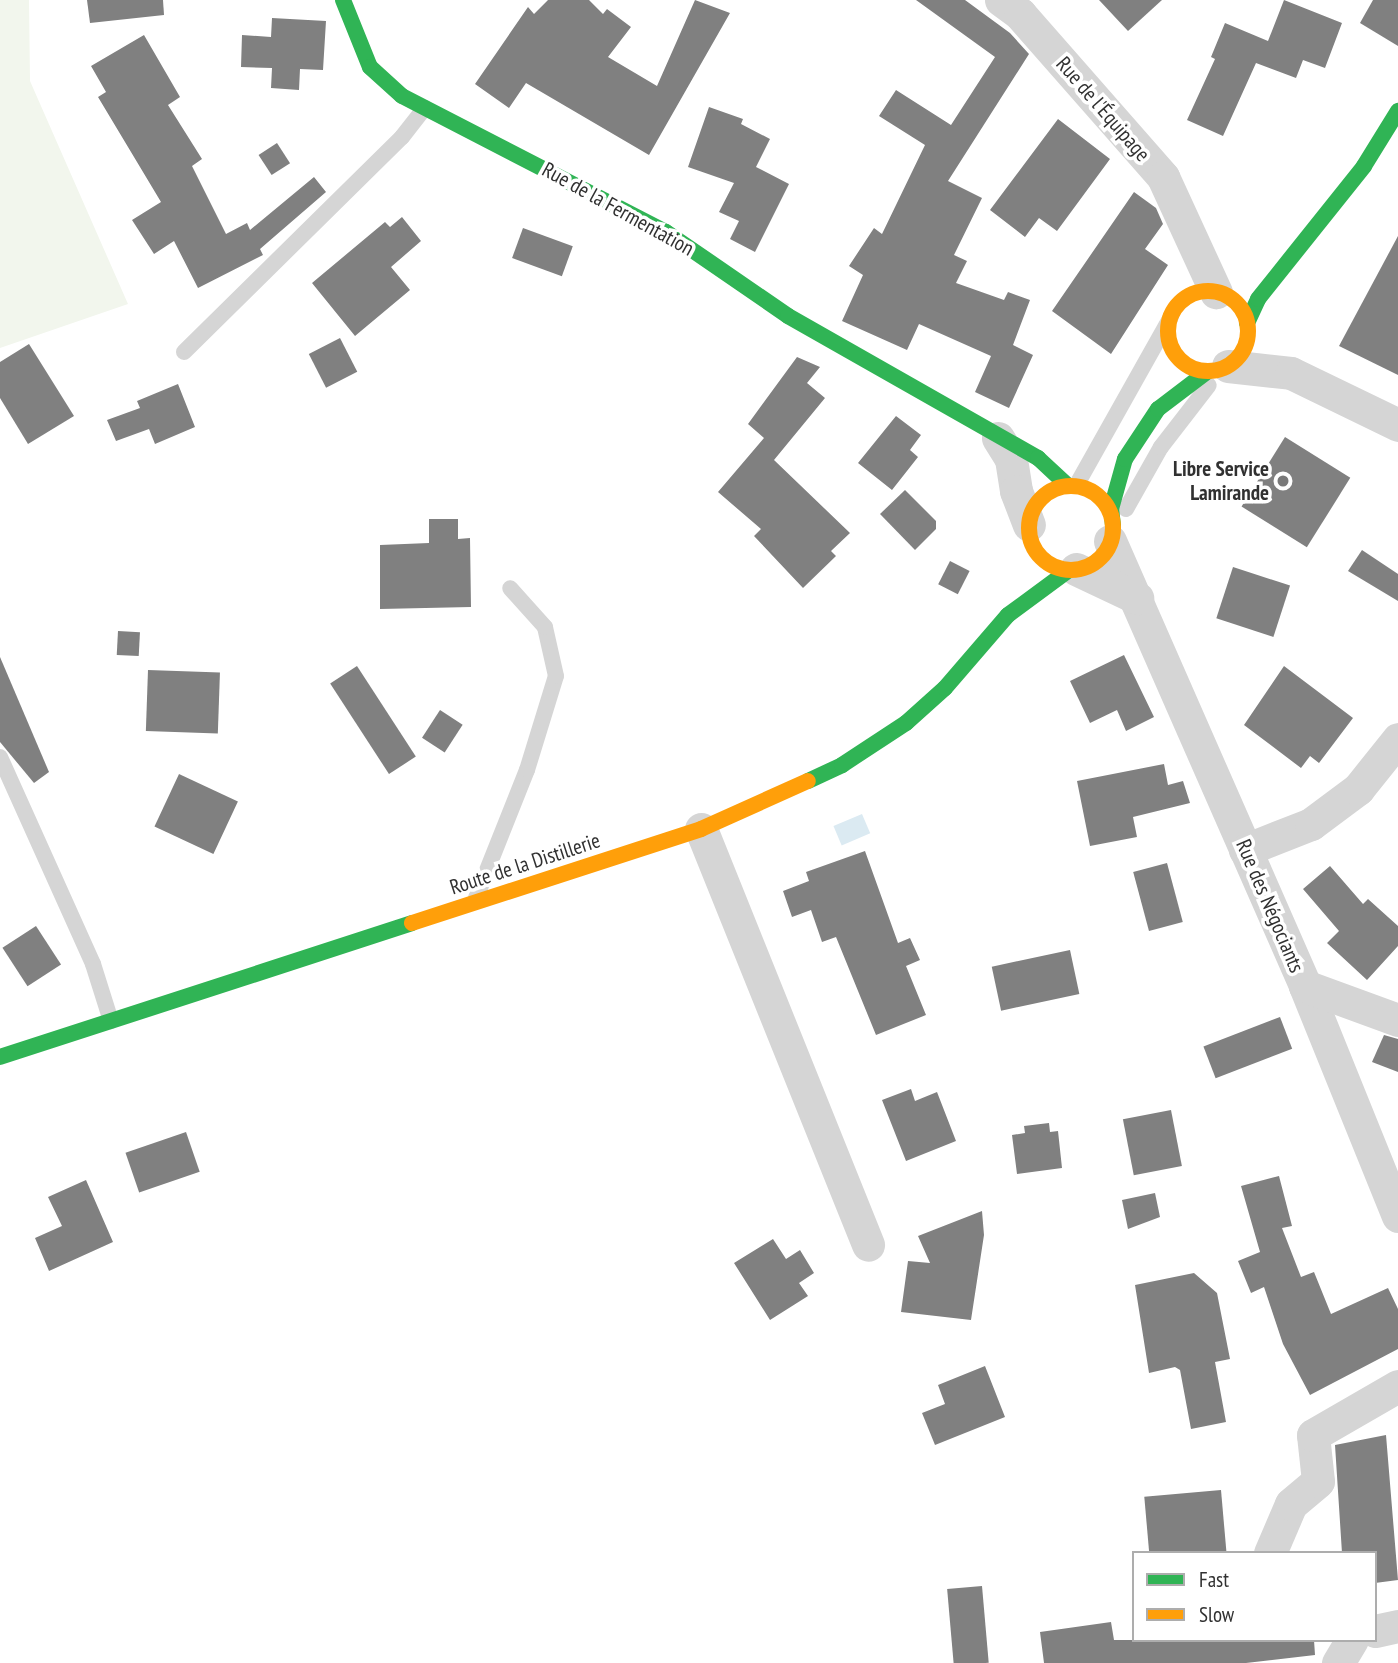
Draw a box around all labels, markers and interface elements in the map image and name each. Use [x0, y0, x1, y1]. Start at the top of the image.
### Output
street label: Rue de l'Équipage [1051, 52, 1155, 166]
street label: Rue de la Fermentation [538, 157, 698, 261]
place label: Libre Service Lamirande [1173, 456, 1269, 506]
marker: Libre Service Lamirande [1275, 473, 1291, 489]
street label: Route de la Distillerie [447, 828, 603, 900]
street label: Rue des Négociants [1231, 836, 1309, 976]
legend [1132, 1551, 1377, 1642]
text: Fast [1199, 1566, 1229, 1593]
text: Slow [1199, 1601, 1234, 1628]

